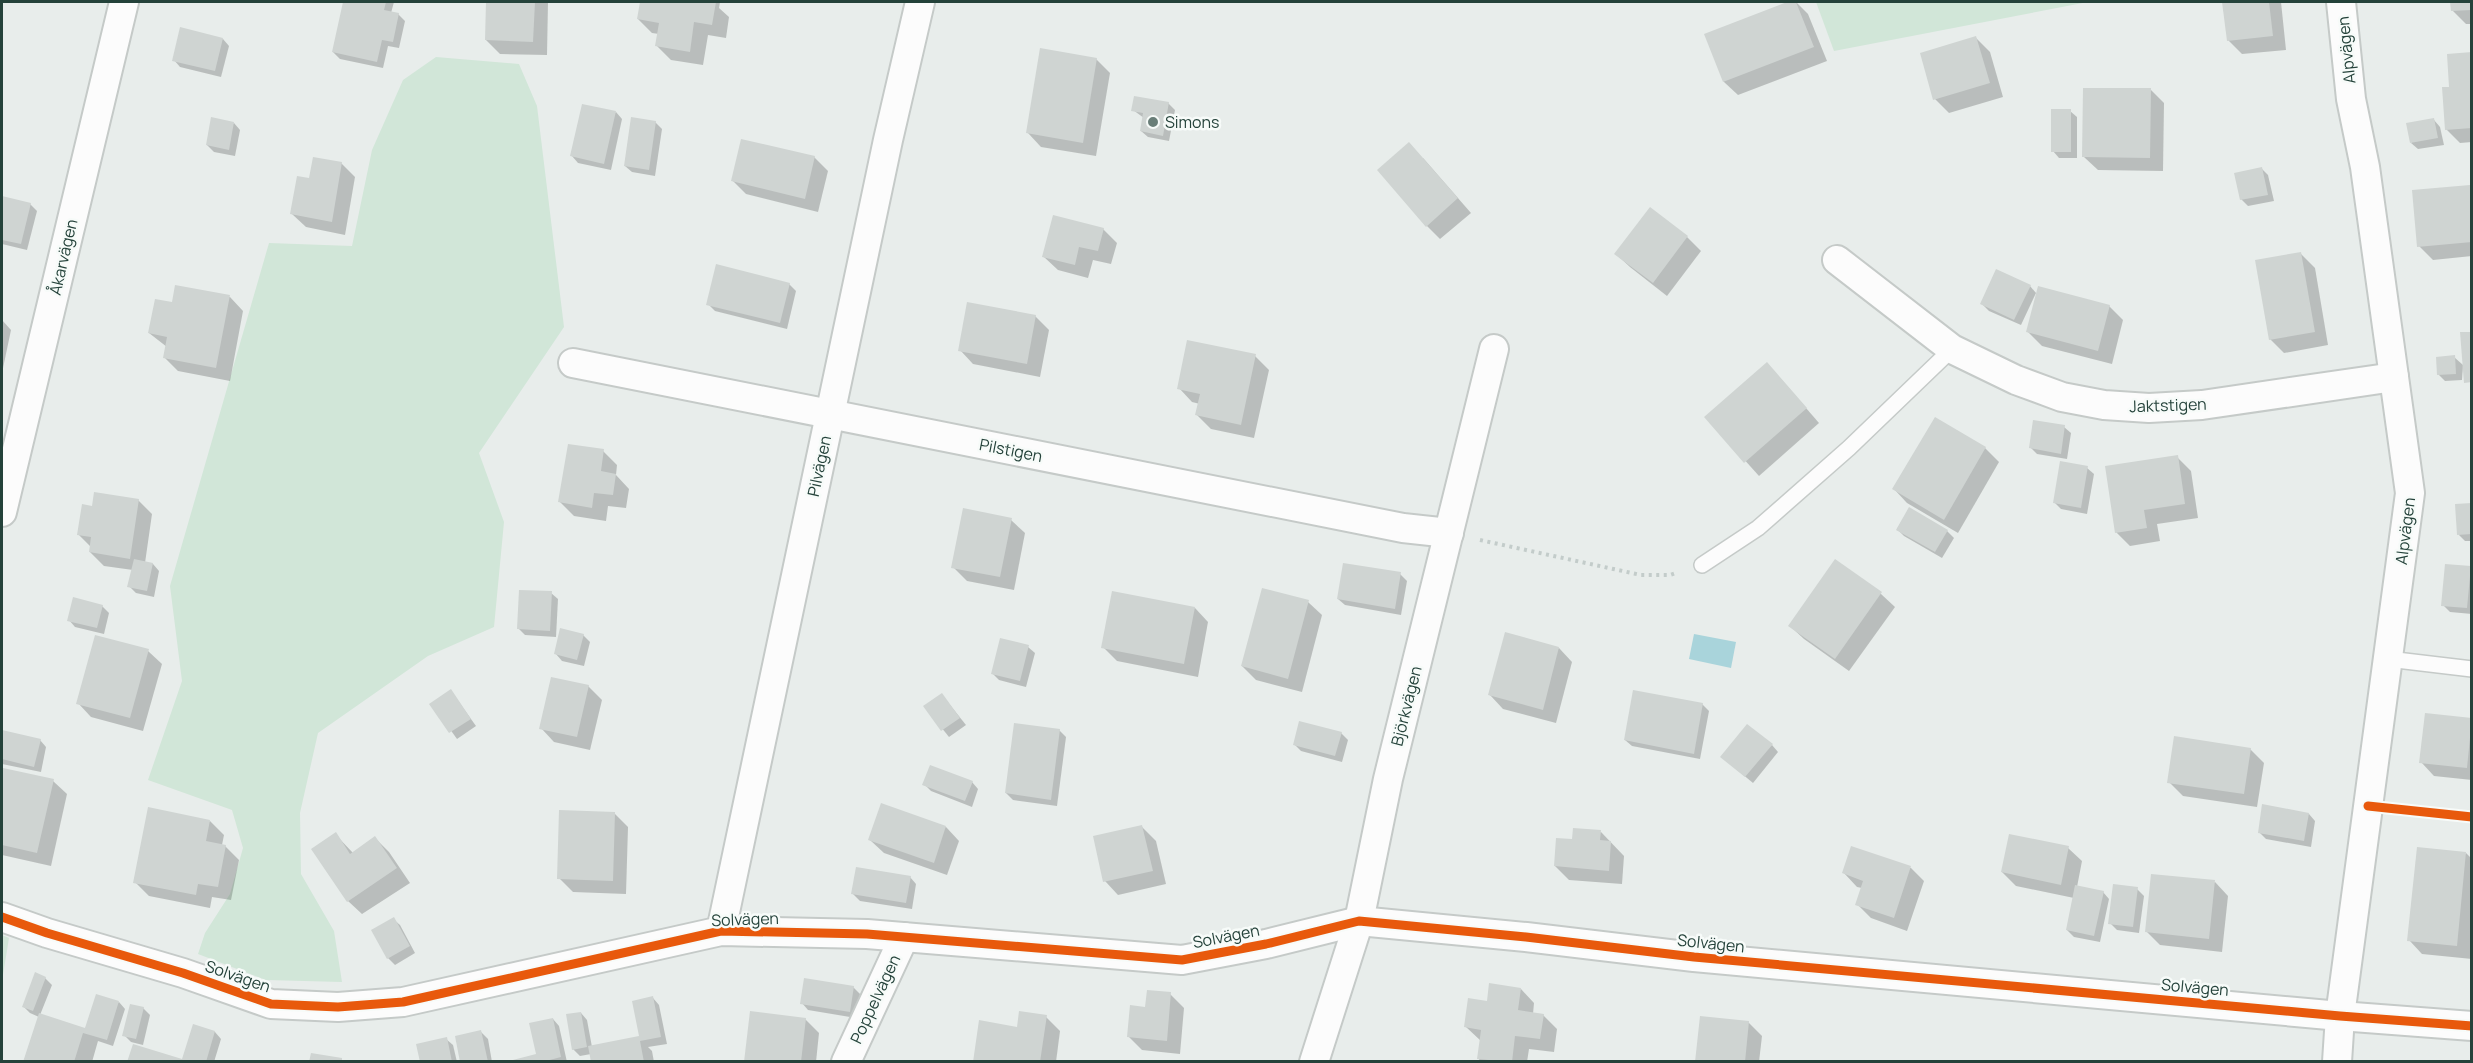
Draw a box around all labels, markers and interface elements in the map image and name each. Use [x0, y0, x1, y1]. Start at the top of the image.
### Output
street label: Alpvägen [2332, 15, 2360, 85]
place label: Simons [1165, 111, 1219, 133]
marker: Simons [1146, 115, 1160, 129]
street label: Åkarvägen [44, 217, 82, 297]
street label: Jaktstigen [2129, 393, 2207, 417]
street label: Pilstigen [978, 433, 1044, 467]
street label: Pilvägen [802, 434, 836, 498]
street label: Alpvägen [2390, 496, 2420, 566]
street label: Björkvägen [1385, 664, 1427, 748]
street label: Solvägen [711, 907, 779, 931]
street label: Solvägen [1191, 919, 1261, 953]
street label: Solvägen [1676, 929, 1746, 957]
street label: Poppelvägen [845, 951, 905, 1047]
street label: Solvägen [202, 955, 274, 997]
street label: Solvägen [2160, 973, 2230, 1001]

